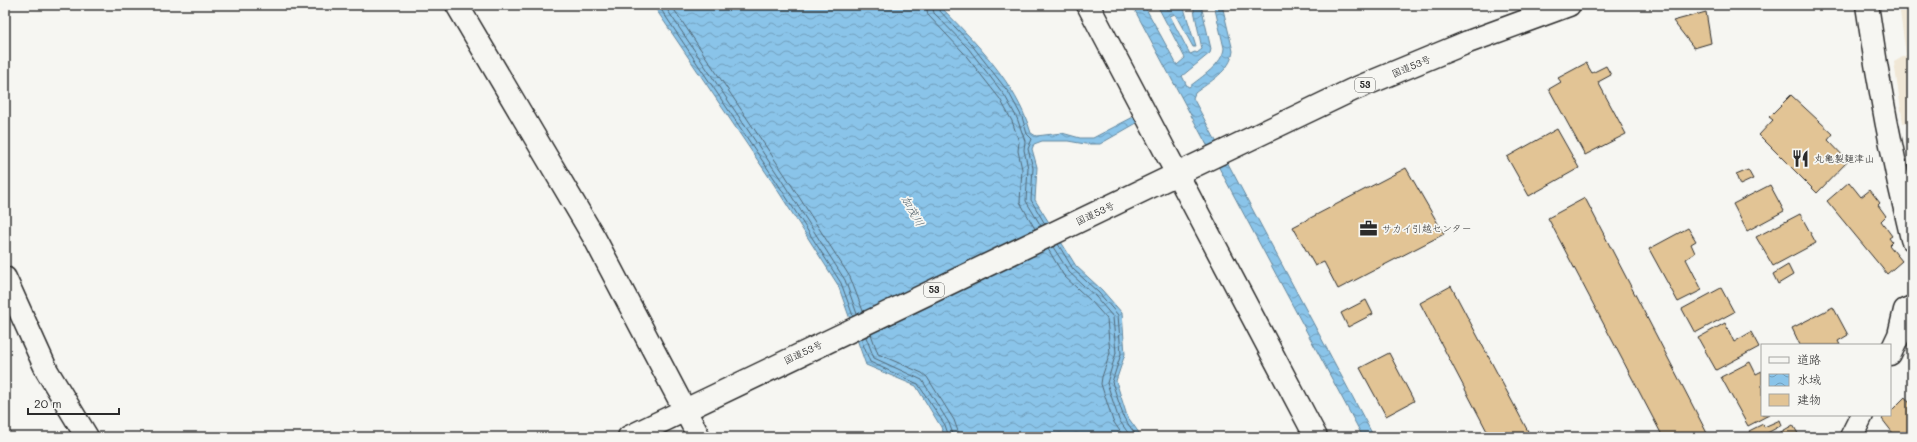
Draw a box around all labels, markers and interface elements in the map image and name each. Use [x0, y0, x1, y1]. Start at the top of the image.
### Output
street label: 国道53号 [1389, 51, 1433, 81]
road number: 53 [1355, 78, 1375, 92]
restaurant icon: 丸亀製麺津山 [1791, 148, 1811, 168]
place label: 丸亀製麺津山 [1814, 151, 1874, 165]
water label: 加茂川 [899, 193, 928, 229]
street label: 国道53号 [1073, 198, 1117, 228]
office icon: サカイ引越センター [1359, 218, 1379, 238]
place label: サカイ引越センター [1382, 221, 1472, 235]
road number: 53 [924, 283, 944, 297]
street label: 国道53号 [781, 337, 825, 367]
legend [1761, 344, 1891, 416]
text: 道路 [1797, 351, 1821, 367]
text: 水域 [1797, 371, 1821, 387]
scale bar [28, 390, 119, 416]
text: 建物 [1797, 391, 1821, 407]
text: 20 m [34, 395, 62, 411]

